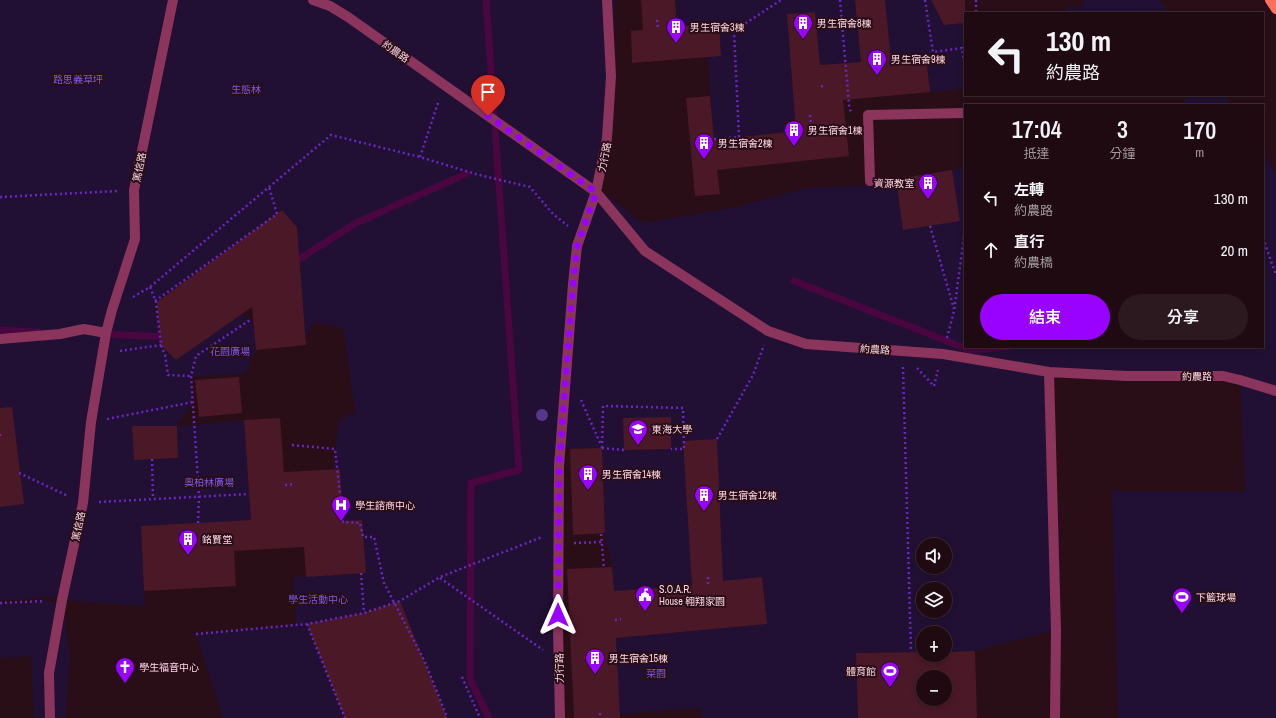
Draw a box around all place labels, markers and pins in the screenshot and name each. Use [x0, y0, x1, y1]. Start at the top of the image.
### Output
building icon: 男生宿舍8棟 [792, 12, 814, 40]
building icon: 男生宿舍3棟 [665, 16, 687, 44]
place label: 男生宿舍8棟 [817, 17, 872, 30]
place label: 男生宿舍3棟 [690, 21, 745, 34]
building icon: 男生宿舍9棟 [866, 48, 888, 76]
place label: 男生宿舍9棟 [891, 53, 946, 66]
pin [471, 75, 505, 116]
building icon: 男生宿舍1棟 [783, 119, 805, 147]
place label: 男生宿舍1棟 [808, 124, 863, 137]
building icon: 男生宿舍2棟 [693, 132, 715, 160]
place label: 男生宿舍2棟 [718, 137, 773, 150]
building icon: 資源教室 [917, 172, 939, 200]
place label: 資源教室 [874, 177, 914, 190]
school or university icon: 東海大學 [627, 418, 649, 446]
place label: 東海大學 [652, 423, 692, 436]
building icon: 男生宿舍14棟 [577, 463, 599, 491]
place label: 男生宿舍14棟 [602, 468, 661, 481]
building icon: 男生宿舍12棟 [693, 484, 715, 512]
place label: 男生宿舍12棟 [718, 489, 777, 502]
hospital icon: 學生諮商中心 [330, 494, 352, 522]
place label: 學生諮商中心 [355, 499, 415, 512]
building icon: 銘賢堂 [177, 528, 199, 556]
place label: 銘賢堂 [202, 533, 232, 546]
place label: S.O.A.R. House 翱翔家園 [659, 583, 725, 608]
public building icon: S.O.A.R. House 翱翔家園 [634, 584, 656, 612]
sports icon: 下籃球場 [1171, 586, 1193, 614]
place label: 下籃球場 [1196, 591, 1236, 604]
building icon: 男生宿舍15棟 [584, 647, 606, 675]
place label: 男生宿舍15棟 [609, 652, 668, 665]
church icon: 學生福音中心 [114, 656, 136, 684]
sports icon: 體育館 [879, 660, 901, 688]
place label: 學生福音中心 [139, 661, 199, 674]
place label: 體育館 [846, 665, 876, 678]

